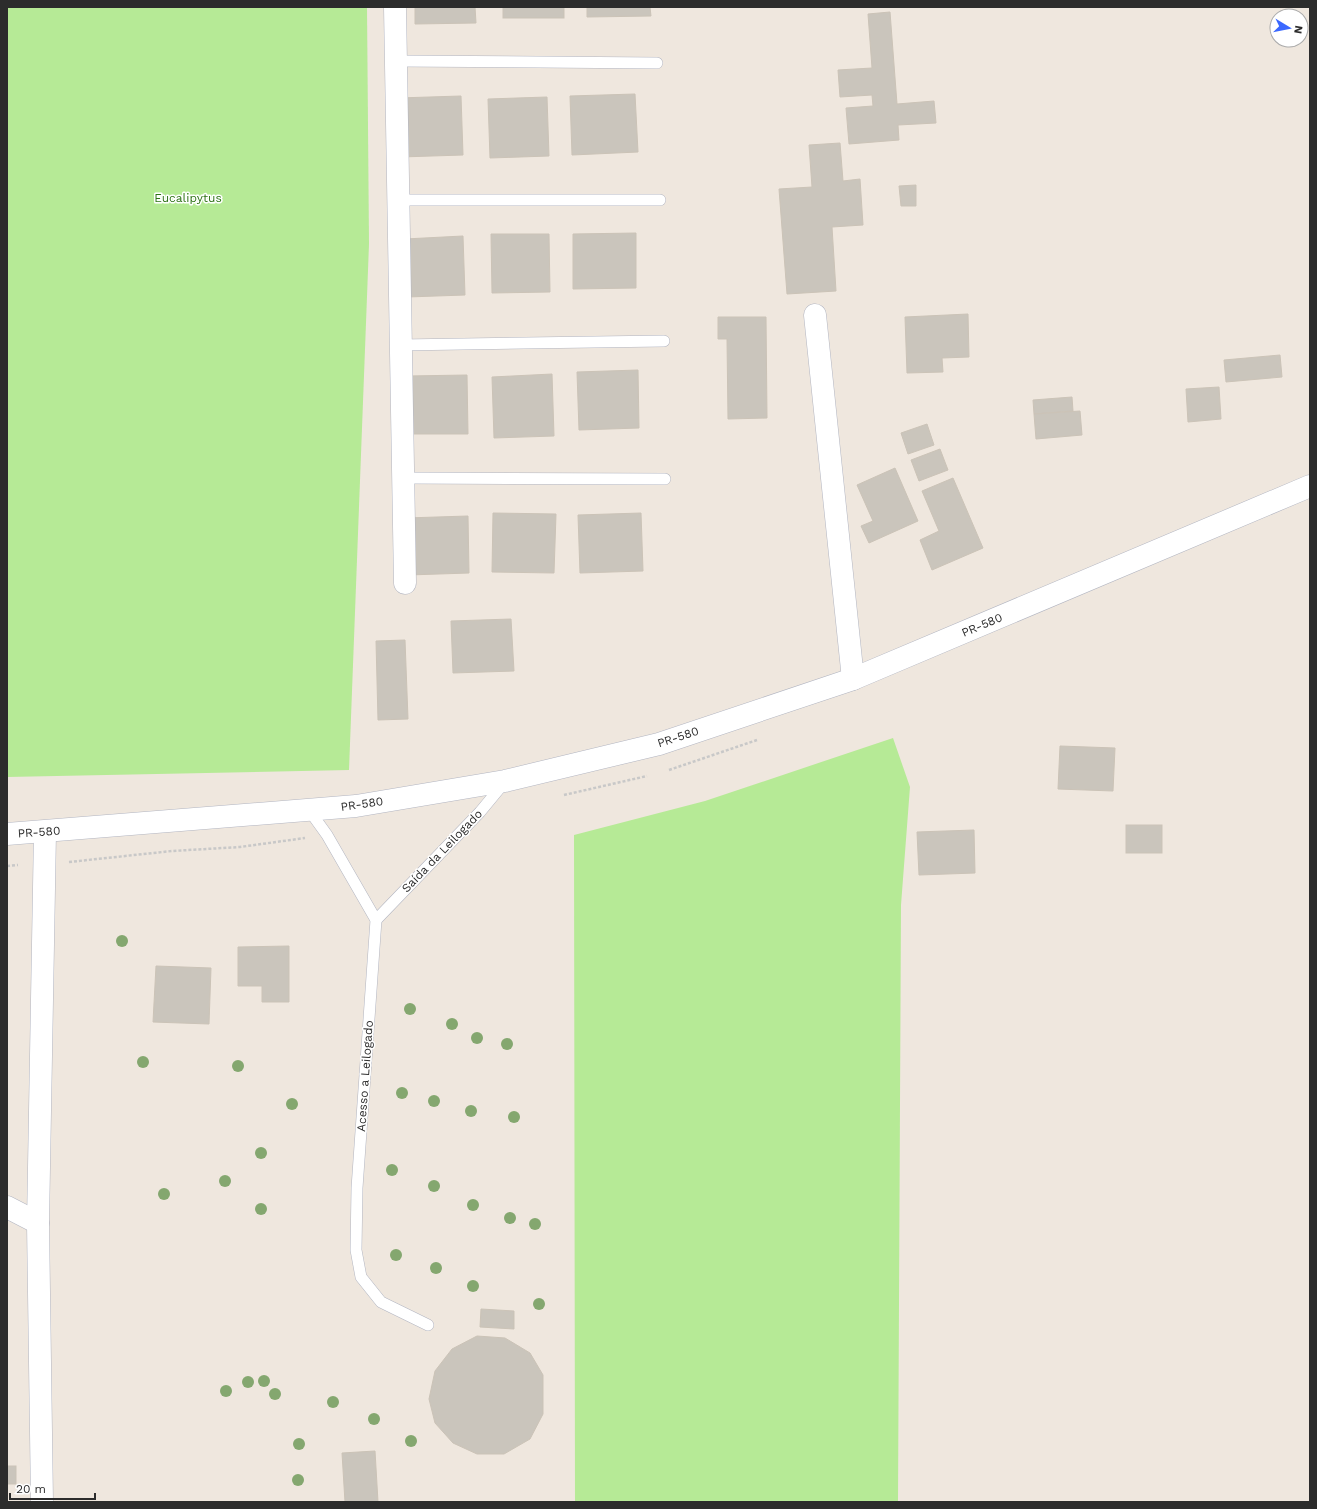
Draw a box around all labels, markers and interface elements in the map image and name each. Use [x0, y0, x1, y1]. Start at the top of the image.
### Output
north arrow [1269, 8, 1309, 48]
text: N [1291, 25, 1305, 35]
park label: Eucalipytus [154, 191, 222, 205]
street label: PR-580 [960, 610, 1004, 640]
street label: PR-580 [655, 724, 701, 750]
street label: PR-580 [340, 794, 384, 814]
street label: Saída da Leilogado [399, 807, 485, 895]
street label: PR-580 [17, 824, 61, 840]
street label: Acesso a Leilogado [354, 1020, 376, 1132]
scale bar [10, 1475, 95, 1501]
text: 20 m [16, 1482, 46, 1496]

